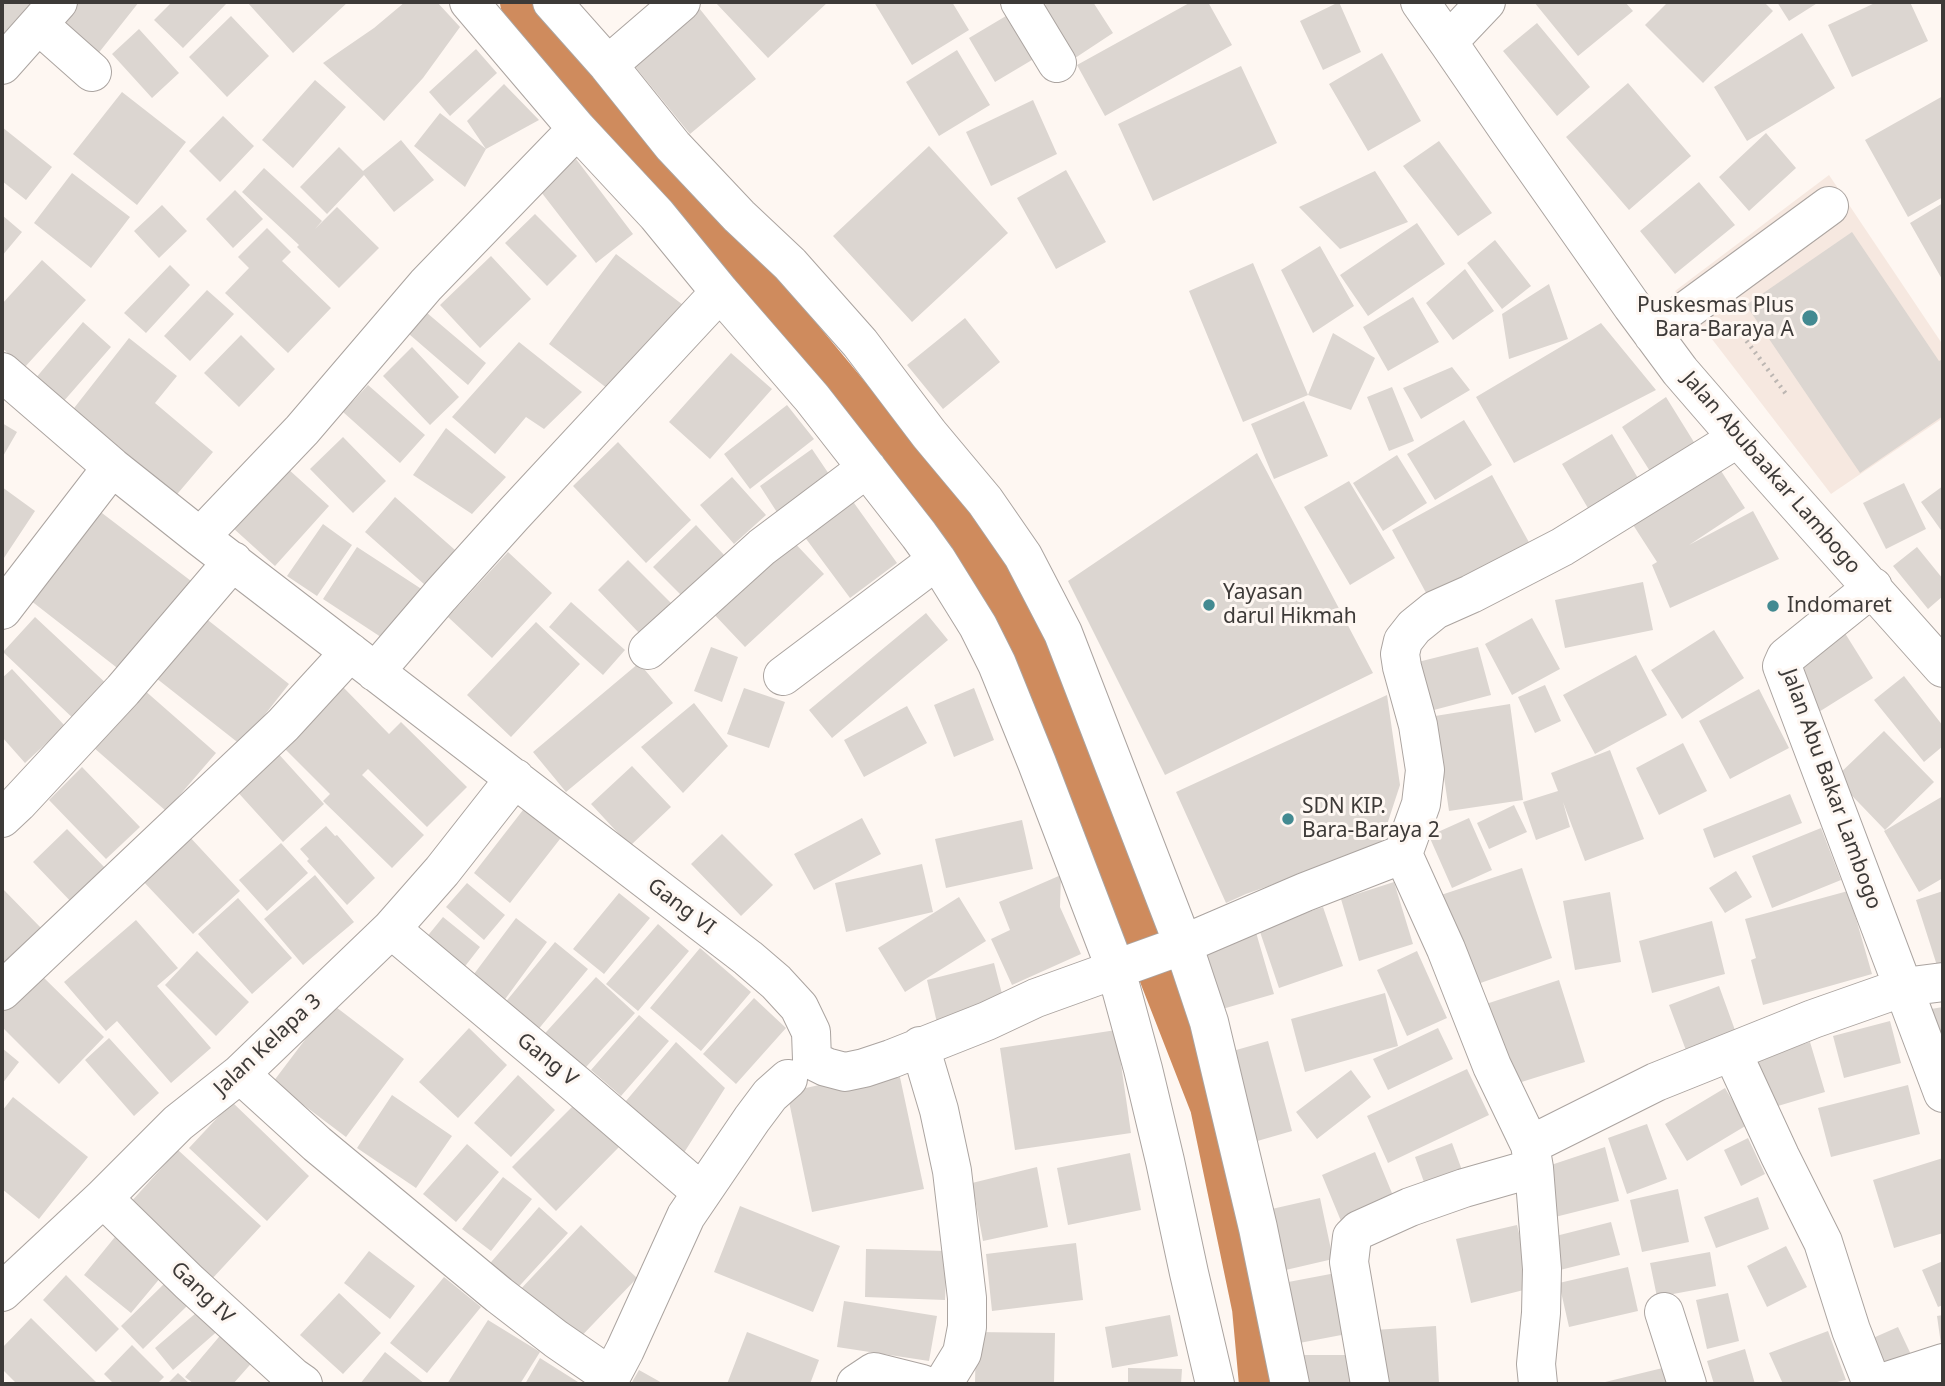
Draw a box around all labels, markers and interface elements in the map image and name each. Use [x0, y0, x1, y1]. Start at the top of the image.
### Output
place label: Puskesmas Plus Bara-Baraya A [1637, 293, 1794, 343]
marker: Puskesmas Plus Bara-Baraya A [1800, 308, 1820, 328]
street label: Jalan Abubaakar Lambogo [1676, 367, 1866, 579]
place label: Yayasan darul Hikmah [1223, 580, 1357, 630]
place label: Indomaret [1787, 593, 1892, 619]
marker: Yayasan darul Hikmah [1201, 597, 1217, 613]
marker: Indomaret [1765, 598, 1781, 614]
street label: Jalan Abu Bakar Lambogo [1776, 665, 1886, 913]
place label: SDN KIP. Bara-Baraya 2 [1302, 794, 1440, 844]
marker: SDN KIP. Bara-Baraya 2 [1280, 811, 1296, 827]
street label: Gang VI [642, 873, 720, 941]
street label: Jalan Kelapa 3 [209, 989, 327, 1101]
street label: Gang V [511, 1028, 583, 1092]
street label: Gang IV [165, 1257, 239, 1329]

